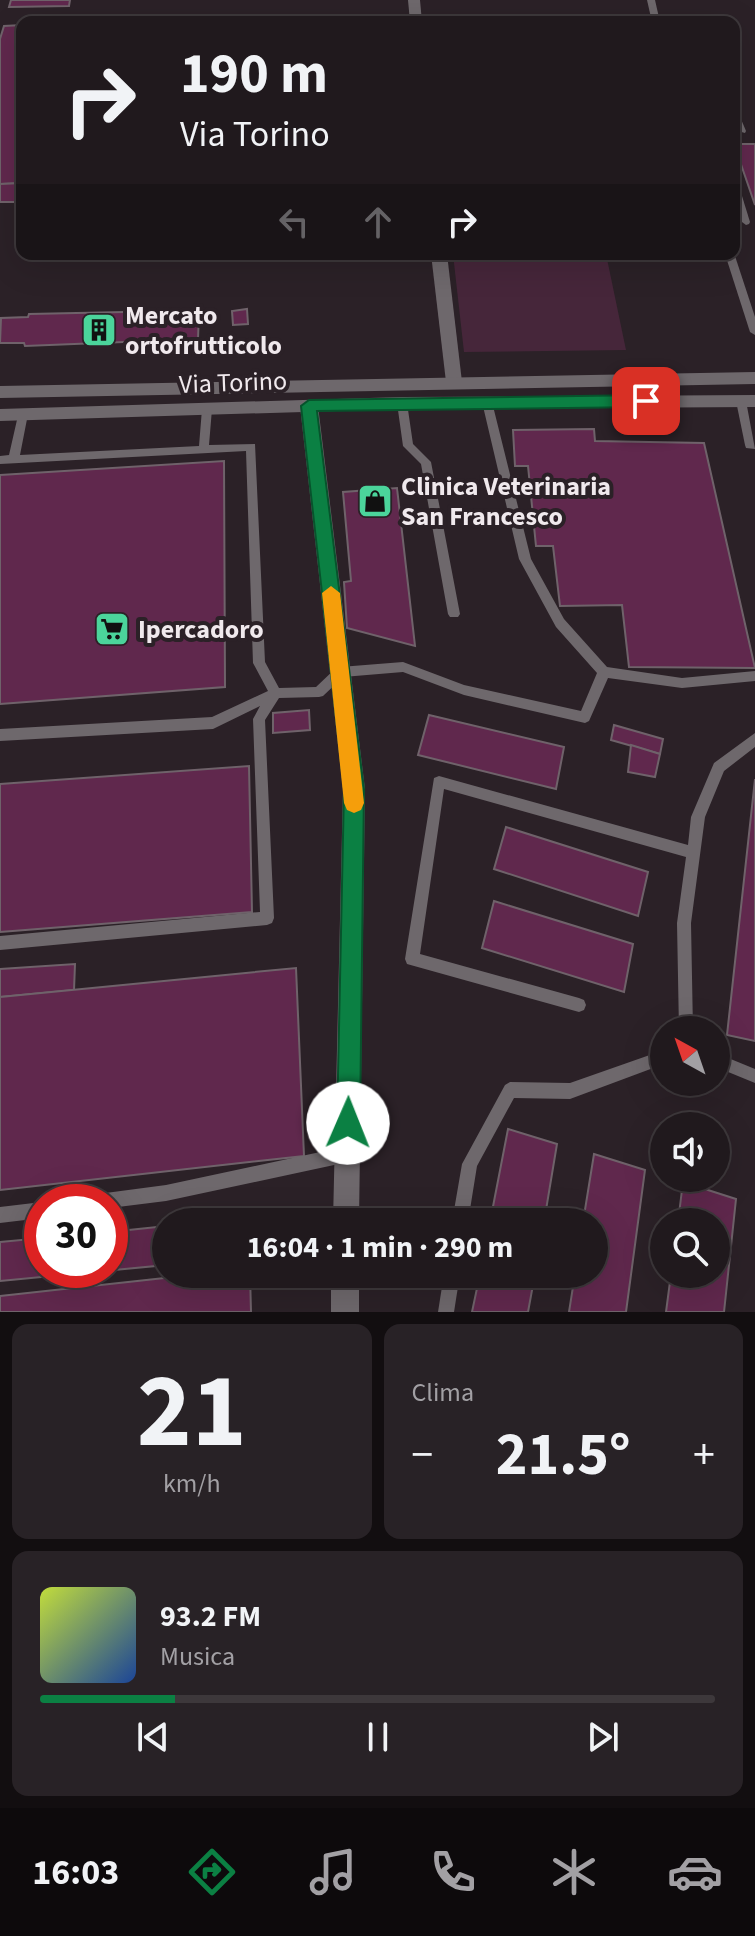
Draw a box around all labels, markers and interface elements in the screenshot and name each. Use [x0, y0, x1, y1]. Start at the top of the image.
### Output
text: 190 m [180, 35, 328, 114]
icon: right [48, 48, 152, 152]
text: Via Torino [180, 109, 330, 160]
icon: left [272, 200, 316, 244]
icon: ahead [356, 200, 400, 244]
icon: right [440, 200, 484, 244]
place label: Mercato ortofrutticolo [125, 297, 282, 364]
building icon: Mercato ortofrutticolo [80, 311, 118, 349]
street label: Via Torino [178, 362, 288, 403]
pin [612, 367, 680, 435]
icon: arrive [624, 379, 668, 423]
place label: Clinica Veterinaria San Francesco [401, 468, 611, 535]
shop icon: Clinica Veterinaria San Francesco [356, 482, 394, 520]
supermarket icon: Ipercadoro [93, 610, 131, 648]
place label: Ipercadoro [138, 611, 264, 648]
north arrow [650, 1016, 730, 1096]
map controls [650, 1016, 730, 1288]
position arrow [306, 1081, 390, 1165]
button: sound [650, 1112, 730, 1192]
speed limit sign: 30 [24, 1184, 128, 1288]
button: search [650, 1208, 730, 1288]
text: 16:04 · 1 min · 290 m [247, 1226, 513, 1269]
text: 21 [137, 1339, 247, 1487]
text: Clima [412, 1374, 474, 1411]
text: 21.5° [496, 1413, 631, 1498]
text: − [412, 1424, 433, 1487]
text: + [693, 1424, 715, 1487]
text: km/h [163, 1465, 221, 1502]
text: 93.2 FM [160, 1595, 261, 1638]
text: Musica [160, 1638, 235, 1675]
icon: previous [131, 1715, 175, 1759]
icon: pause [356, 1715, 400, 1759]
icon: next [581, 1715, 625, 1759]
icon: directions [184, 1844, 240, 1900]
icon: music [305, 1844, 361, 1900]
icon: phone [425, 1844, 481, 1900]
icon: climate [546, 1844, 602, 1900]
icon: car [667, 1844, 723, 1900]
text: 16:03 [32, 1847, 119, 1898]

